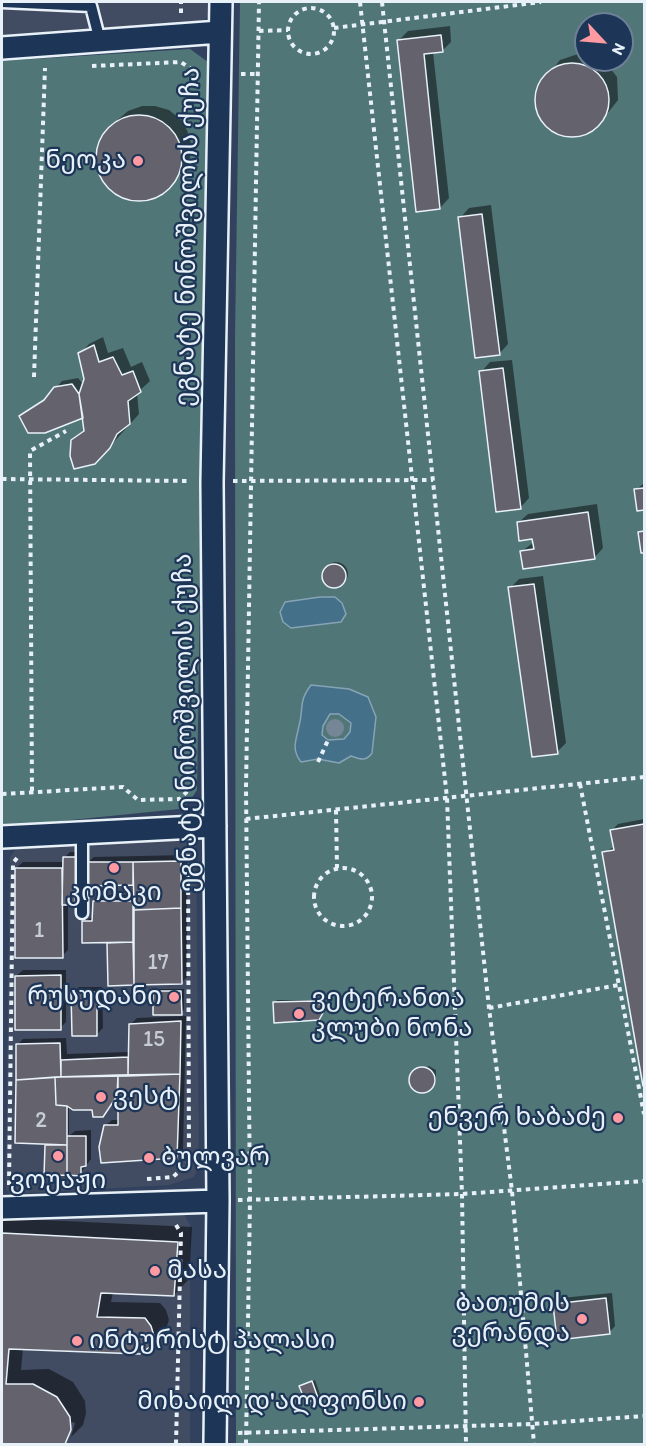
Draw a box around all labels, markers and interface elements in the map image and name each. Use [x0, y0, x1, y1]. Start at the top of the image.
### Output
north arrow [574, 12, 634, 72]
text: N [608, 40, 630, 58]
street label: ეგნატე ნინოშვილის ქუჩა [170, 67, 208, 407]
place label: ნეოკა [45, 145, 126, 177]
marker: ნეოკა [131, 154, 145, 168]
street label: ეგნატე ნინოშვილის ქუჩა [168, 553, 206, 893]
marker: კომაკი [107, 861, 121, 875]
place label: კომაკი [66, 877, 162, 909]
house number: 1 [34, 918, 44, 944]
house number: 17 [147, 950, 169, 976]
place label: რუსუდანი [27, 981, 162, 1013]
place label: ვეტერანთა კლუბი ნონა [311, 983, 473, 1044]
marker: რუსუდანი [167, 990, 181, 1004]
marker: ვეტერანთა კლუბი ნონა [292, 1007, 306, 1021]
house number: 15 [143, 1027, 165, 1053]
place label: ვესტ [113, 1081, 179, 1113]
marker: ვესტ [94, 1090, 108, 1104]
place label: ენვერ ხაბაძე [428, 1102, 606, 1134]
house number: 2 [35, 1108, 47, 1134]
marker: ენვერ ხაბაძე [611, 1111, 625, 1125]
place label: ბულვარ [161, 1142, 270, 1174]
marker: ვოუაჟი [51, 1149, 65, 1163]
marker: ბულვარ [142, 1151, 156, 1165]
place label: ვოუაჟი [10, 1165, 106, 1197]
place label: მასა [167, 1255, 227, 1287]
marker: მასა [148, 1264, 162, 1278]
place label: ბათუმის ვერანდა [452, 1288, 570, 1350]
marker: ბათუმის ვერანდა [575, 1312, 589, 1326]
place label: ინტურისტ პალასი [89, 1325, 335, 1357]
marker: ინტურისტ პალასი [70, 1334, 84, 1348]
place label: მიხაილ დ'ალფონსი [137, 1386, 407, 1418]
marker: მიხაილ დ'ალფონსი [412, 1395, 426, 1409]

